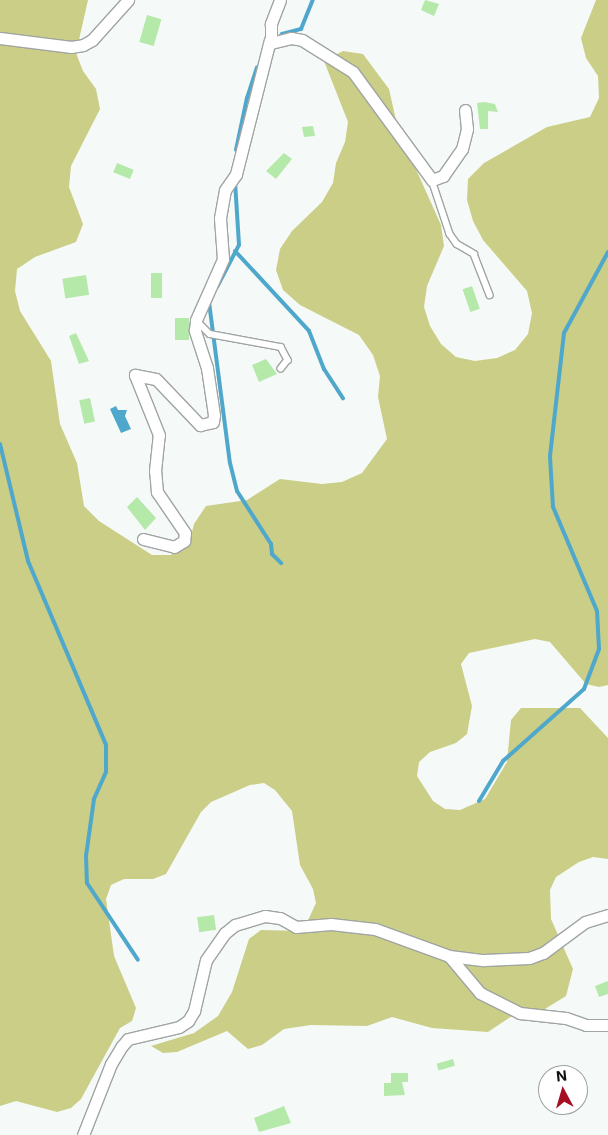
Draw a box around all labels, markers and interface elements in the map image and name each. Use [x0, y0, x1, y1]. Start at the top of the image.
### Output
north arrow [538, 1065, 588, 1115]
text: N [555, 1067, 568, 1085]

